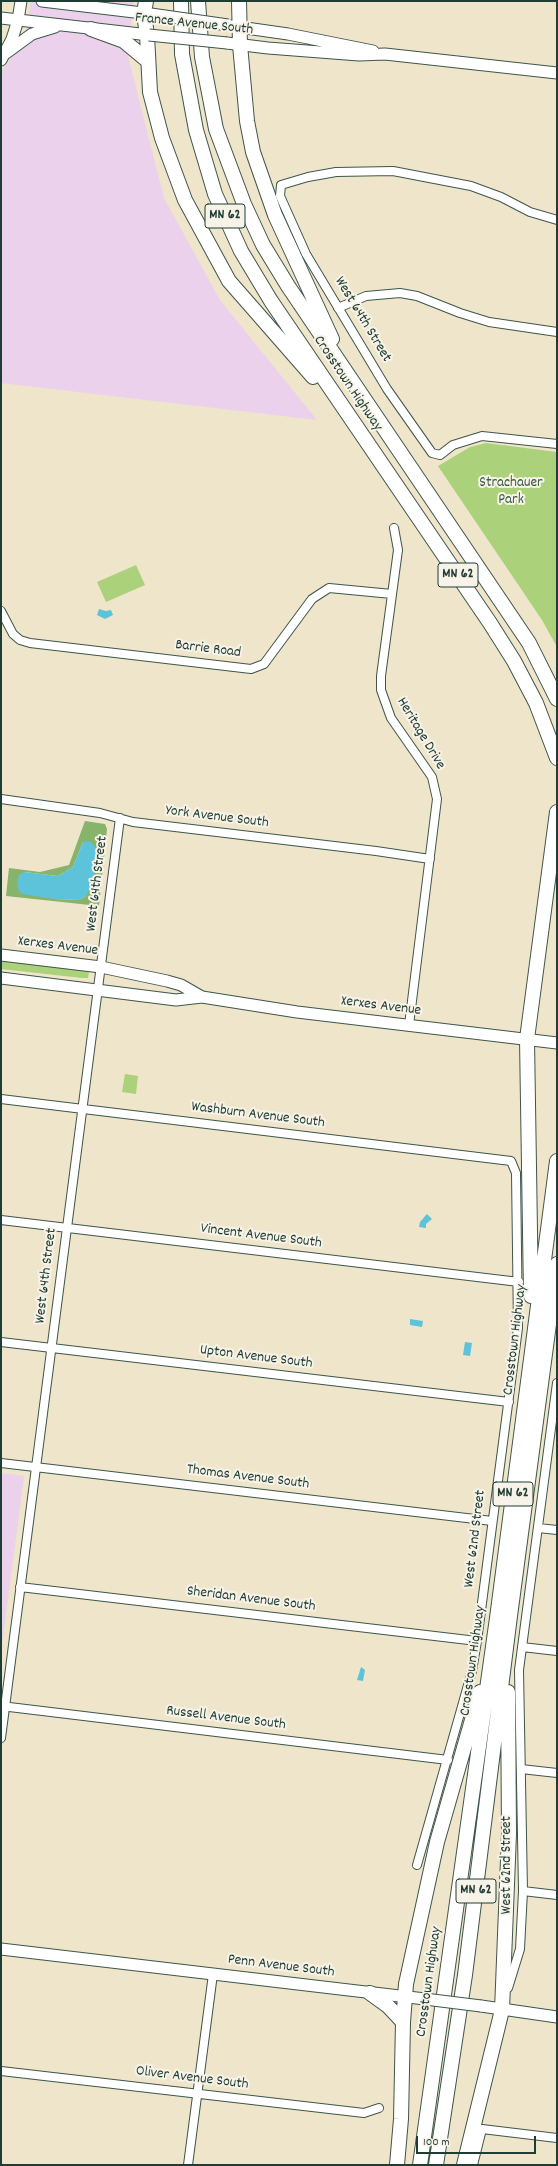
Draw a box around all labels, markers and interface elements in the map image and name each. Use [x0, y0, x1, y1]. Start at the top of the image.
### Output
street label: France Avenue South [134, 10, 254, 40]
road number: MN 62 [205, 204, 245, 228]
street label: West 64th Street [329, 274, 395, 366]
street label: Crosstown Highway [308, 333, 386, 435]
park label: Strachauer Park [479, 475, 543, 510]
road number: MN 62 [438, 563, 478, 587]
street label: Barrie Road [174, 637, 242, 663]
street label: Heritage Drive [392, 695, 448, 773]
street label: York Avenue South [164, 803, 270, 833]
street label: West 64th Street [83, 835, 113, 933]
street label: Xerxes Avenue [17, 933, 99, 961]
street label: Xerxes Avenue [340, 993, 422, 1021]
street label: Washburn Avenue South [190, 1099, 326, 1133]
street label: Vincent Avenue South [199, 1221, 323, 1253]
street label: West 64th Street [32, 1227, 62, 1325]
street label: Crosstown Highway [500, 1284, 532, 1396]
street label: Upton Avenue South [199, 1342, 313, 1374]
street label: Thomas Avenue South [186, 1462, 310, 1494]
road number: MN 62 [493, 1482, 533, 1506]
street label: West 62nd Street [461, 1489, 491, 1589]
street label: Sheridan Avenue South [186, 1583, 316, 1617]
street label: Crosstown Highway [457, 1605, 491, 1717]
street label: Russell Avenue South [165, 1703, 287, 1735]
street label: West 62nd Street [499, 1816, 517, 1914]
road number: MN 62 [456, 1879, 496, 1903]
street label: Crosstown Highway [413, 1926, 447, 2038]
street label: Penn Avenue South [227, 1952, 335, 1982]
street label: Oliver Avenue South [135, 2063, 249, 2095]
scale bar [418, 2128, 538, 2154]
text: 100 m [423, 2134, 450, 2151]

